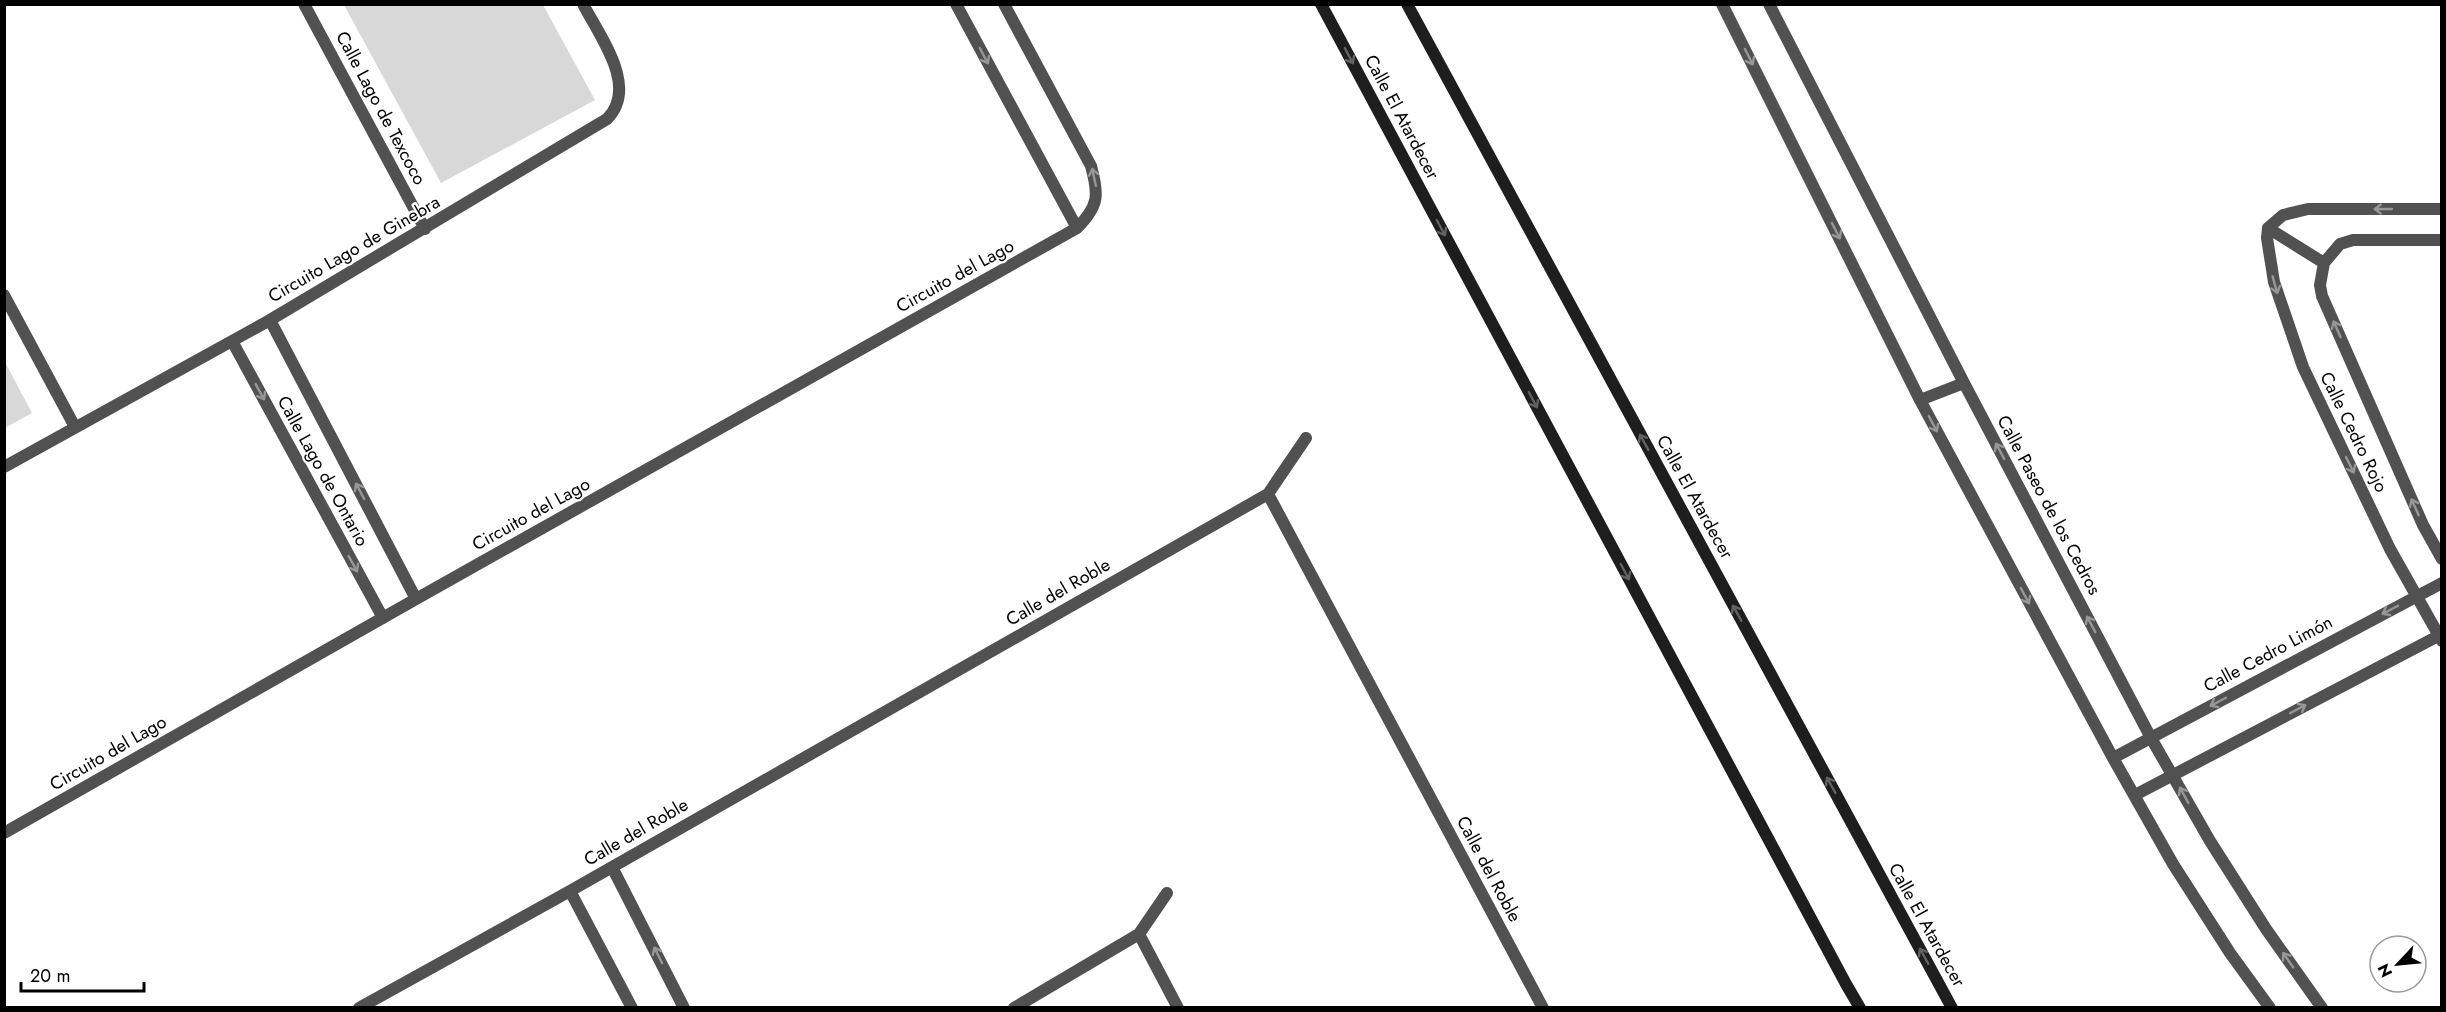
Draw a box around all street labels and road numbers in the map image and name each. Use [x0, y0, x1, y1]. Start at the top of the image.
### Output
street label: Calle Lago de Texcoco [329, 26, 433, 190]
street label: Calle El Atardecer [1358, 50, 1446, 185]
street label: Circuito Lago de Ginebra [263, 189, 445, 309]
street label: Circuito del Lago [891, 233, 1019, 319]
street label: Calle Cedro Rojo [2314, 367, 2395, 497]
street label: Calle Lago de Ontario [271, 391, 375, 551]
street label: Calle Paseo de los Cedros [1991, 411, 2107, 599]
street label: Calle El Atardecer [1650, 430, 1740, 564]
street label: Circuito del Lago [467, 471, 595, 557]
street label: Calle del Roble [1001, 552, 1115, 632]
street label: Calle Cedro Limón [2199, 609, 2337, 699]
street label: Circuito del Lago [45, 709, 171, 797]
street label: Calle del Roble [579, 792, 693, 872]
street label: Calle del Roble [1450, 811, 1528, 927]
street label: Calle El Atardecer [1882, 858, 1972, 992]

